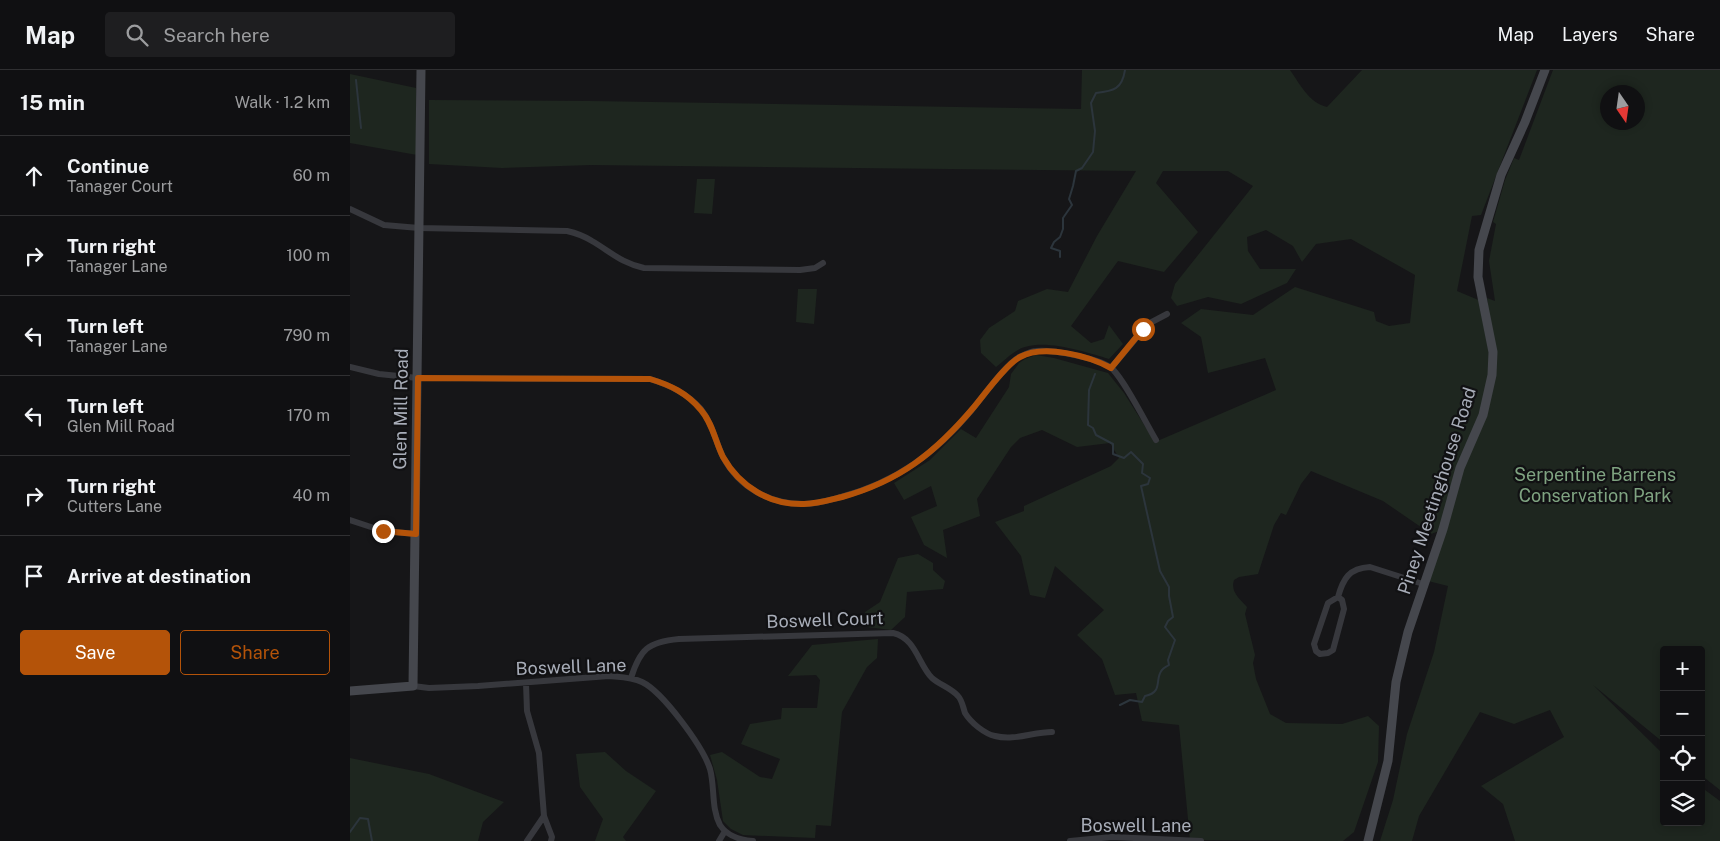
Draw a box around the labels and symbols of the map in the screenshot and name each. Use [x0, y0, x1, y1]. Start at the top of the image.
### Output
north arrow [1600, 85, 1645, 130]
route start [1132, 318, 1155, 341]
street label: Glen Mill Road [389, 348, 412, 470]
street label: Piney Meetinghouse Road [1393, 385, 1480, 597]
park label: Serpentine Barrens Conservation Park [1514, 464, 1676, 506]
route end [372, 520, 395, 543]
street label: Boswell Court [766, 607, 884, 632]
street label: Boswell Lane [515, 654, 627, 679]
street label: Boswell Lane [1080, 815, 1192, 836]

